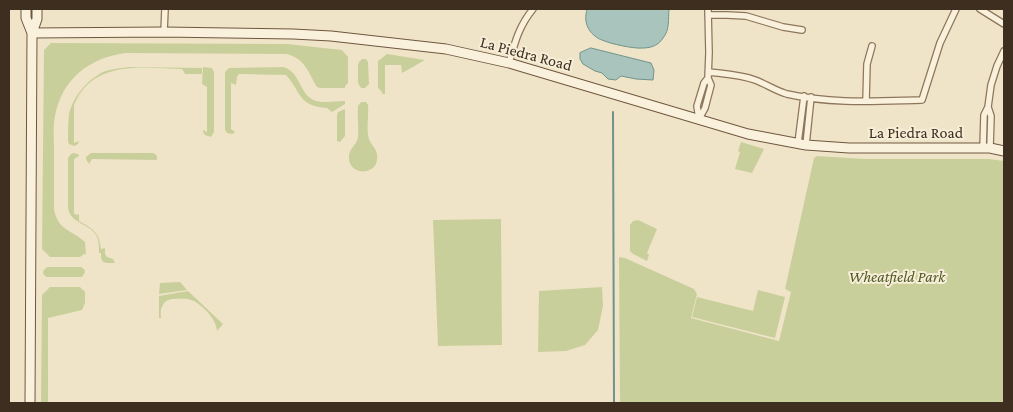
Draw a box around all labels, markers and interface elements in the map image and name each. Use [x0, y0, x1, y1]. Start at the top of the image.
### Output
street label: La Piedra Road [478, 33, 574, 75]
street label: La Piedra Road [869, 123, 963, 143]
park label: Wheatfield Park [849, 267, 945, 287]

